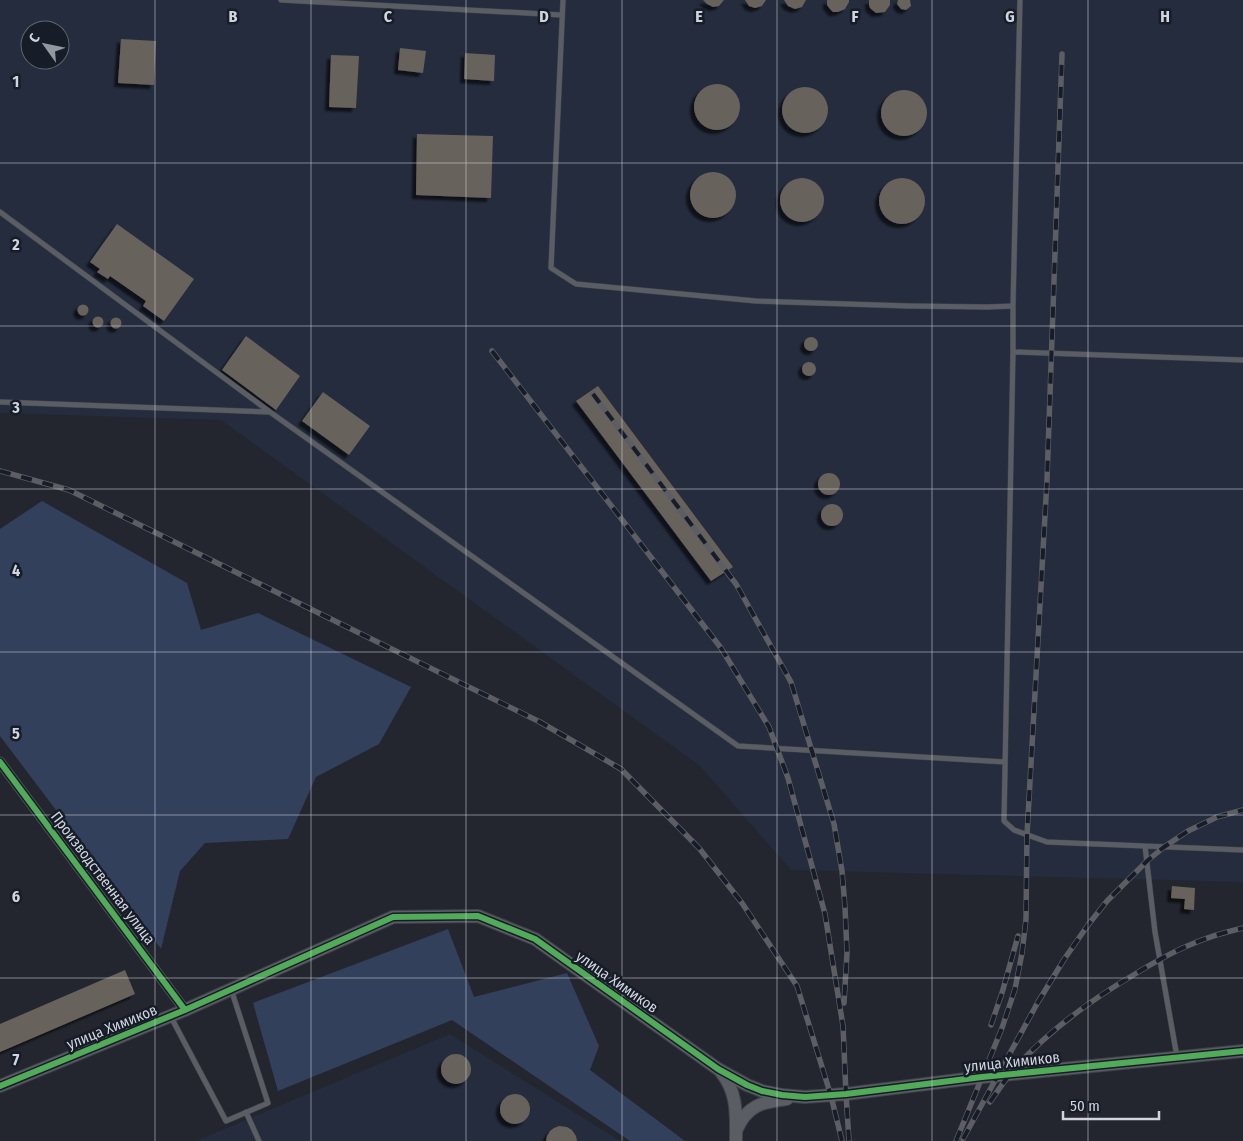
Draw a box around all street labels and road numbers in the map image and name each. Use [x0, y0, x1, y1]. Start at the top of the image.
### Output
street label: Производственная улица [47, 808, 159, 948]
street label: улица Химиков [573, 947, 661, 1017]
street label: улица Химиков [64, 1001, 160, 1053]
street label: улица Химиков [963, 1048, 1061, 1076]

